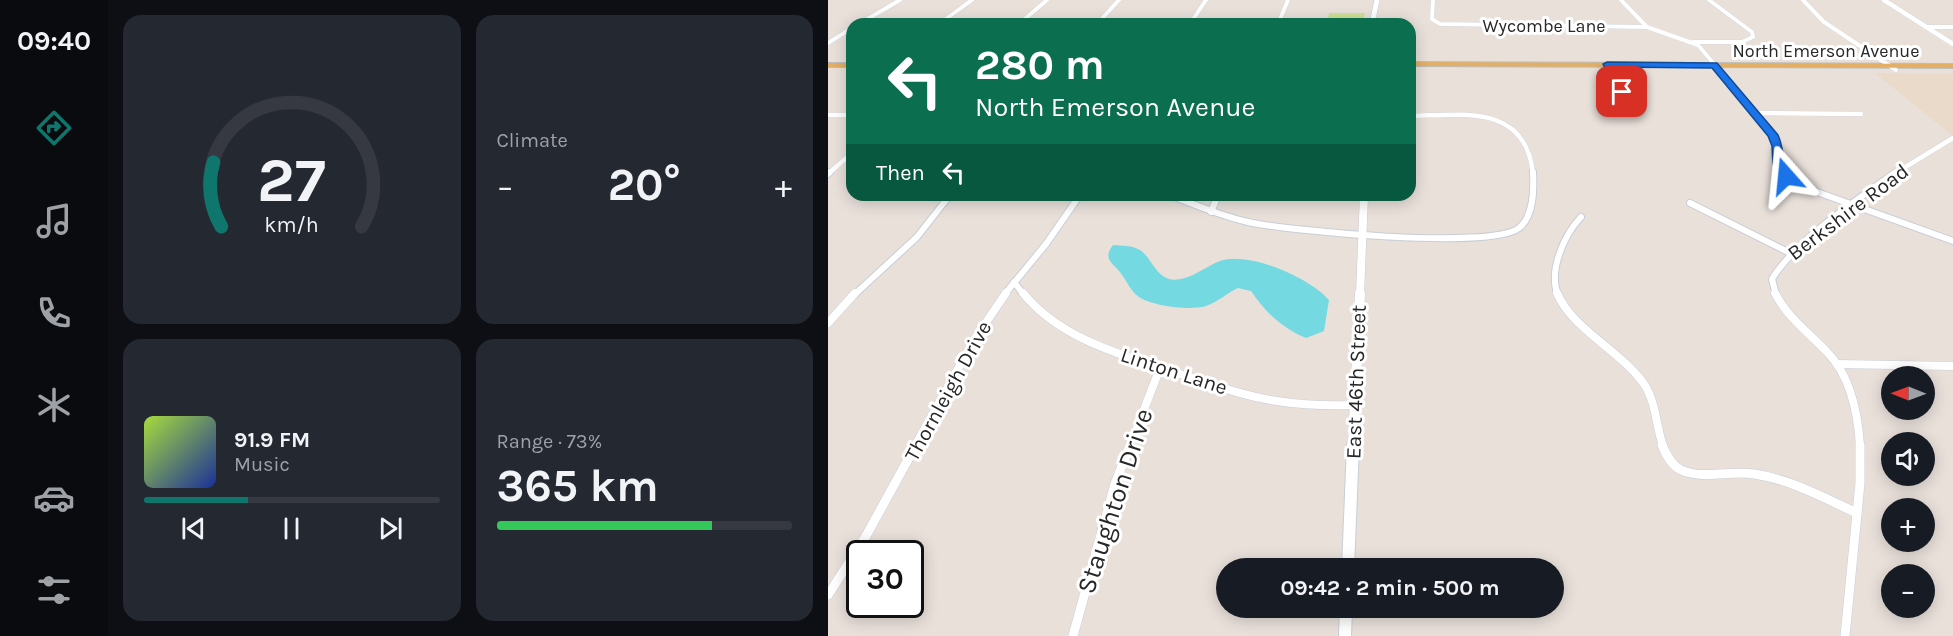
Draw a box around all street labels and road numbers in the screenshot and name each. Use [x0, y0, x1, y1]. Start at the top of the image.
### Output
street label: Wycombe Lane [1482, 15, 1606, 37]
street label: North Emerson Avenue [1733, 40, 1919, 62]
street label: Berkshire Road [1783, 159, 1913, 265]
street label: East 46th Street [1341, 304, 1371, 459]
street label: Thornleigh Drive [900, 317, 996, 465]
street label: Linton Lane [1118, 342, 1230, 400]
street label: Staughton Drive [1071, 405, 1159, 597]

